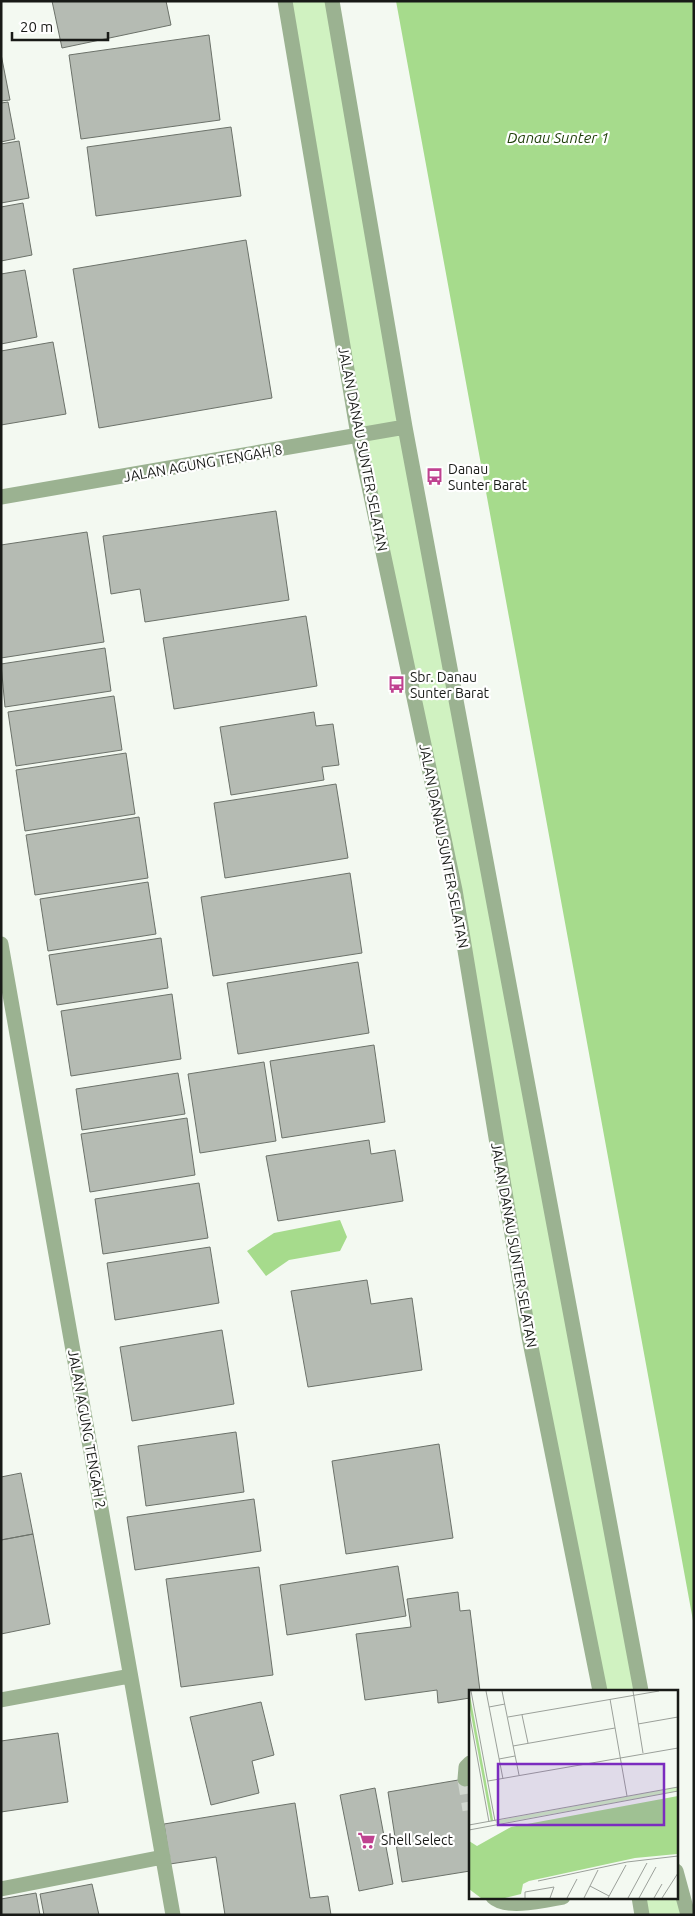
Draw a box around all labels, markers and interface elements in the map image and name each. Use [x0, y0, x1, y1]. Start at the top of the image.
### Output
scale bar [12, 10, 109, 42]
text: 20 m [20, 18, 53, 35]
water label: Danau Sunter 1 [507, 129, 609, 146]
street label: JALAN DANAU SUNTER SELATAN [335, 345, 391, 553]
street label: JALAN AGUNG TENGAH 8 [122, 441, 284, 485]
place label: Danau Sunter Barat [448, 461, 528, 493]
bus stop icon: Danau Sunter Barat [424, 467, 444, 487]
place label: Sbr. Danau Sunter Barat [410, 669, 490, 701]
bus stop icon: Sbr. Danau Sunter Barat [386, 675, 406, 695]
street label: JALAN DANAU SUNTER SELATAN [416, 742, 472, 950]
street label: JALAN DANAU SUNTER SELATAN [488, 1141, 540, 1349]
street label: JALAN AGUNG TENGAH 2 [65, 1348, 109, 1510]
inset map [469, 1690, 678, 1898]
supermarket icon: Shell Select [357, 1830, 377, 1850]
place label: Shell Select [381, 1832, 454, 1848]

